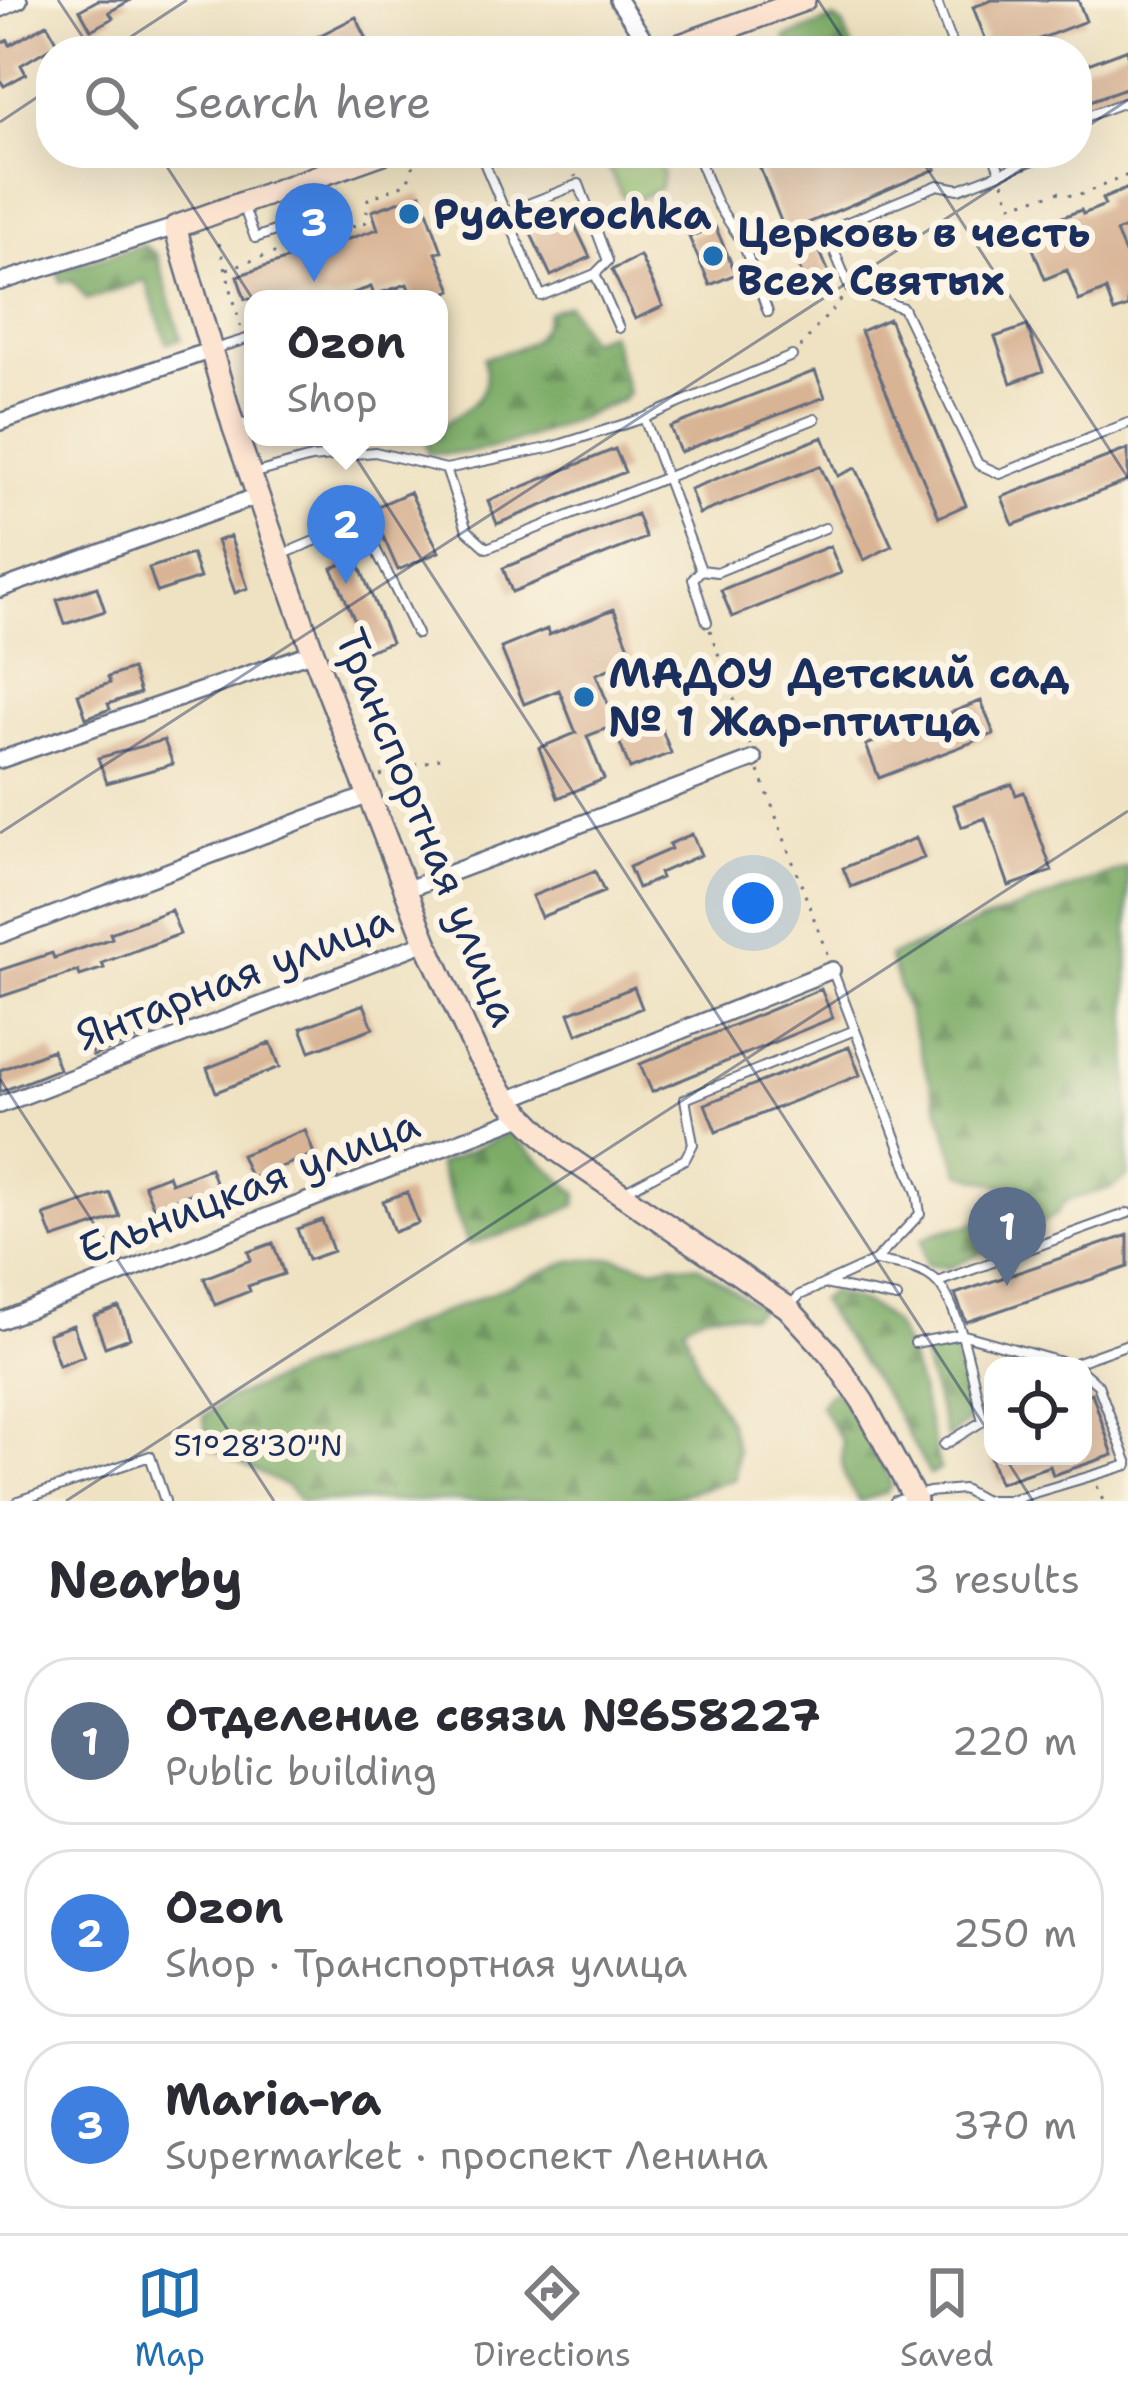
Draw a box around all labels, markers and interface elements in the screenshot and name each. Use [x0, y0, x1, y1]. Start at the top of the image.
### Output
search box [36, 36, 1092, 168]
icon: search [78, 69, 144, 135]
text: Search here [174, 72, 431, 132]
pin: 3 [275, 183, 353, 282]
place label: Pyaterochka [433, 186, 712, 242]
marker: Pyaterochka [396, 201, 422, 227]
place label: Церковь в честь Всех Святых [737, 204, 1090, 308]
marker: Церковь в честь Всех Святых [700, 243, 726, 269]
popup [244, 290, 448, 446]
text: Ozon [287, 312, 405, 372]
text: Shop [287, 372, 378, 424]
pin: 2 [307, 485, 385, 584]
street label: Транспортная улица [323, 620, 533, 1034]
place label: МАДОУ Детский сад № 1 Жар-птитца [608, 645, 1069, 749]
marker: МАДОУ Детский сад № 1 Жар-птитца [571, 684, 597, 710]
your location [723, 873, 783, 933]
street label: Янтарная улица [68, 891, 400, 1063]
street label: Ельницкая улица [71, 1095, 427, 1277]
pin: 1 [968, 1187, 1046, 1286]
map controls [984, 1357, 1092, 1465]
button: locate [984, 1357, 1092, 1465]
text: 51°28'30"N [173, 1425, 343, 1466]
text: Nearby [48, 1545, 243, 1613]
text: 3 results [913, 1553, 1080, 1605]
text: Отделение связи №658227 [165, 1685, 820, 1745]
text: 1 [81, 1715, 99, 1767]
text: 220 m [951, 1715, 1077, 1767]
text: Public building [165, 1745, 437, 1797]
text: Ozon [165, 1877, 284, 1937]
text: 2 [76, 1907, 104, 1959]
text: 250 m [953, 1907, 1077, 1959]
text: Shop · Транспортная улица [165, 1937, 687, 1989]
text: Maria-ra [165, 2069, 381, 2129]
text: 3 [76, 2099, 104, 2151]
text: 370 m [952, 2099, 1077, 2151]
text: Supermarket · проспект Ленина [165, 2129, 768, 2181]
tab: Map [134, 2260, 205, 2377]
tab: Directions [474, 2260, 631, 2377]
tab: Saved [900, 2260, 994, 2377]

